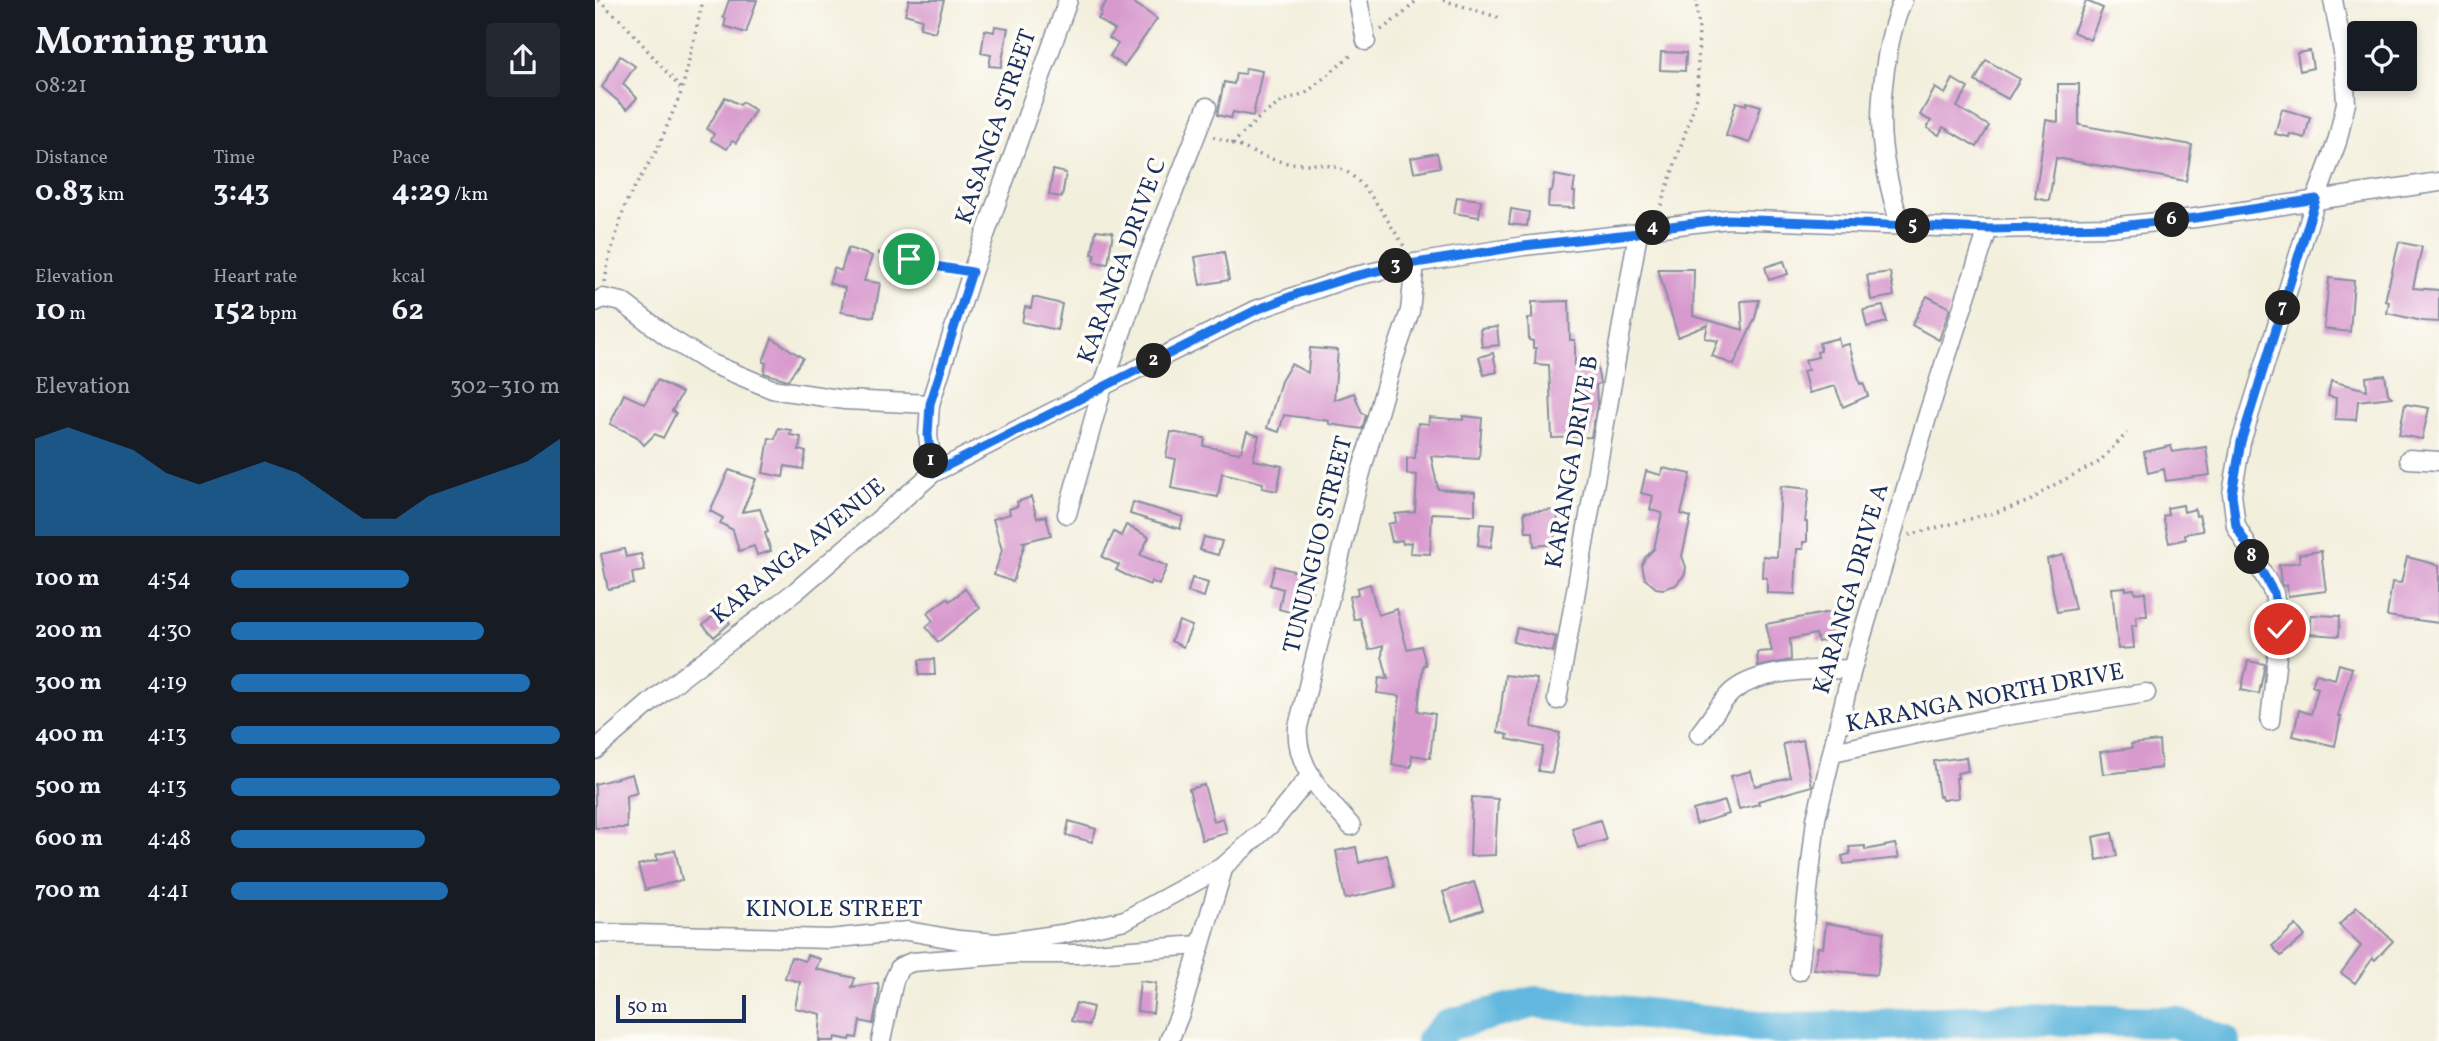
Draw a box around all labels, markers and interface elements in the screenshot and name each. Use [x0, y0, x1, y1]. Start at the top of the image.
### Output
text: Morning run [35, 17, 269, 70]
map controls [2347, 21, 2417, 91]
button: locate [2347, 21, 2417, 91]
button: share [486, 23, 560, 97]
street label: KASANGA STREET [948, 25, 1046, 229]
text: 08:21 [35, 70, 87, 102]
text: Distance [35, 145, 108, 171]
text: Time [213, 145, 255, 171]
text: Pace [392, 145, 430, 171]
street label: KARANGA DRIVE C [1070, 153, 1176, 369]
text: 0.83 [35, 171, 94, 213]
text: 3:43 [213, 171, 270, 213]
text: 4:29 [392, 171, 450, 213]
text: km [94, 182, 125, 208]
text: /km [450, 182, 488, 208]
pin: 6 [2155, 202, 2189, 238]
text: 6 [2166, 206, 2177, 232]
pin: 5 [1895, 208, 1931, 244]
pin: 4 [1635, 210, 1671, 246]
text: 5 [1908, 212, 1917, 238]
text: 4 [1647, 214, 1658, 240]
pin [879, 229, 939, 289]
icon: arrive [890, 240, 928, 278]
pin: 3 [1379, 248, 1413, 284]
text: 3 [1391, 252, 1400, 278]
text: Elevation [35, 264, 114, 290]
text: Heart rate [213, 264, 297, 290]
text: kcal [392, 264, 425, 290]
text: 10 [35, 290, 66, 332]
text: 152 [213, 290, 255, 332]
text: 62 [392, 290, 424, 332]
pin: 7 [2265, 290, 2301, 326]
text: 7 [2278, 294, 2287, 320]
text: m [66, 301, 86, 327]
text: bpm [255, 301, 297, 327]
pin: 2 [1137, 344, 1171, 378]
text: 2 [1149, 347, 1158, 373]
street label: KARANGA DRIVE B [1538, 353, 1608, 571]
text: Elevation [35, 371, 131, 403]
text: 302–310 m [450, 371, 560, 403]
street label: TUNUNGUO STREET [1276, 433, 1362, 657]
pin: 1 [913, 444, 949, 478]
text: 1 [927, 447, 934, 473]
street label: KARANGA AVENUE [705, 471, 893, 633]
street label: KARANGA DRIVE A [1806, 480, 1898, 698]
pin: 8 [2235, 540, 2269, 574]
text: 8 [2246, 543, 2257, 569]
text: 100 m [35, 563, 100, 595]
text: 4:54 [147, 563, 191, 595]
pin [2250, 599, 2310, 659]
icon: check [2261, 610, 2299, 648]
text: 200 m [35, 615, 102, 647]
text: 4:30 [147, 615, 191, 647]
street label: KARANGA NORTH DRIVE [1843, 655, 2127, 743]
text: 300 m [35, 667, 102, 699]
text: 4:19 [147, 667, 187, 699]
text: 400 m [35, 719, 104, 751]
text: 4:13 [147, 719, 187, 751]
text: 500 m [35, 771, 101, 803]
text: 4:13 [147, 771, 187, 803]
text: 600 m [35, 823, 103, 855]
text: 4:48 [147, 823, 191, 855]
text: 700 m [35, 875, 101, 907]
text: 4:41 [147, 875, 189, 907]
street label: KINOLE STREET [745, 893, 923, 927]
scale bar [616, 992, 745, 1024]
text: 50 m [627, 994, 668, 1020]

